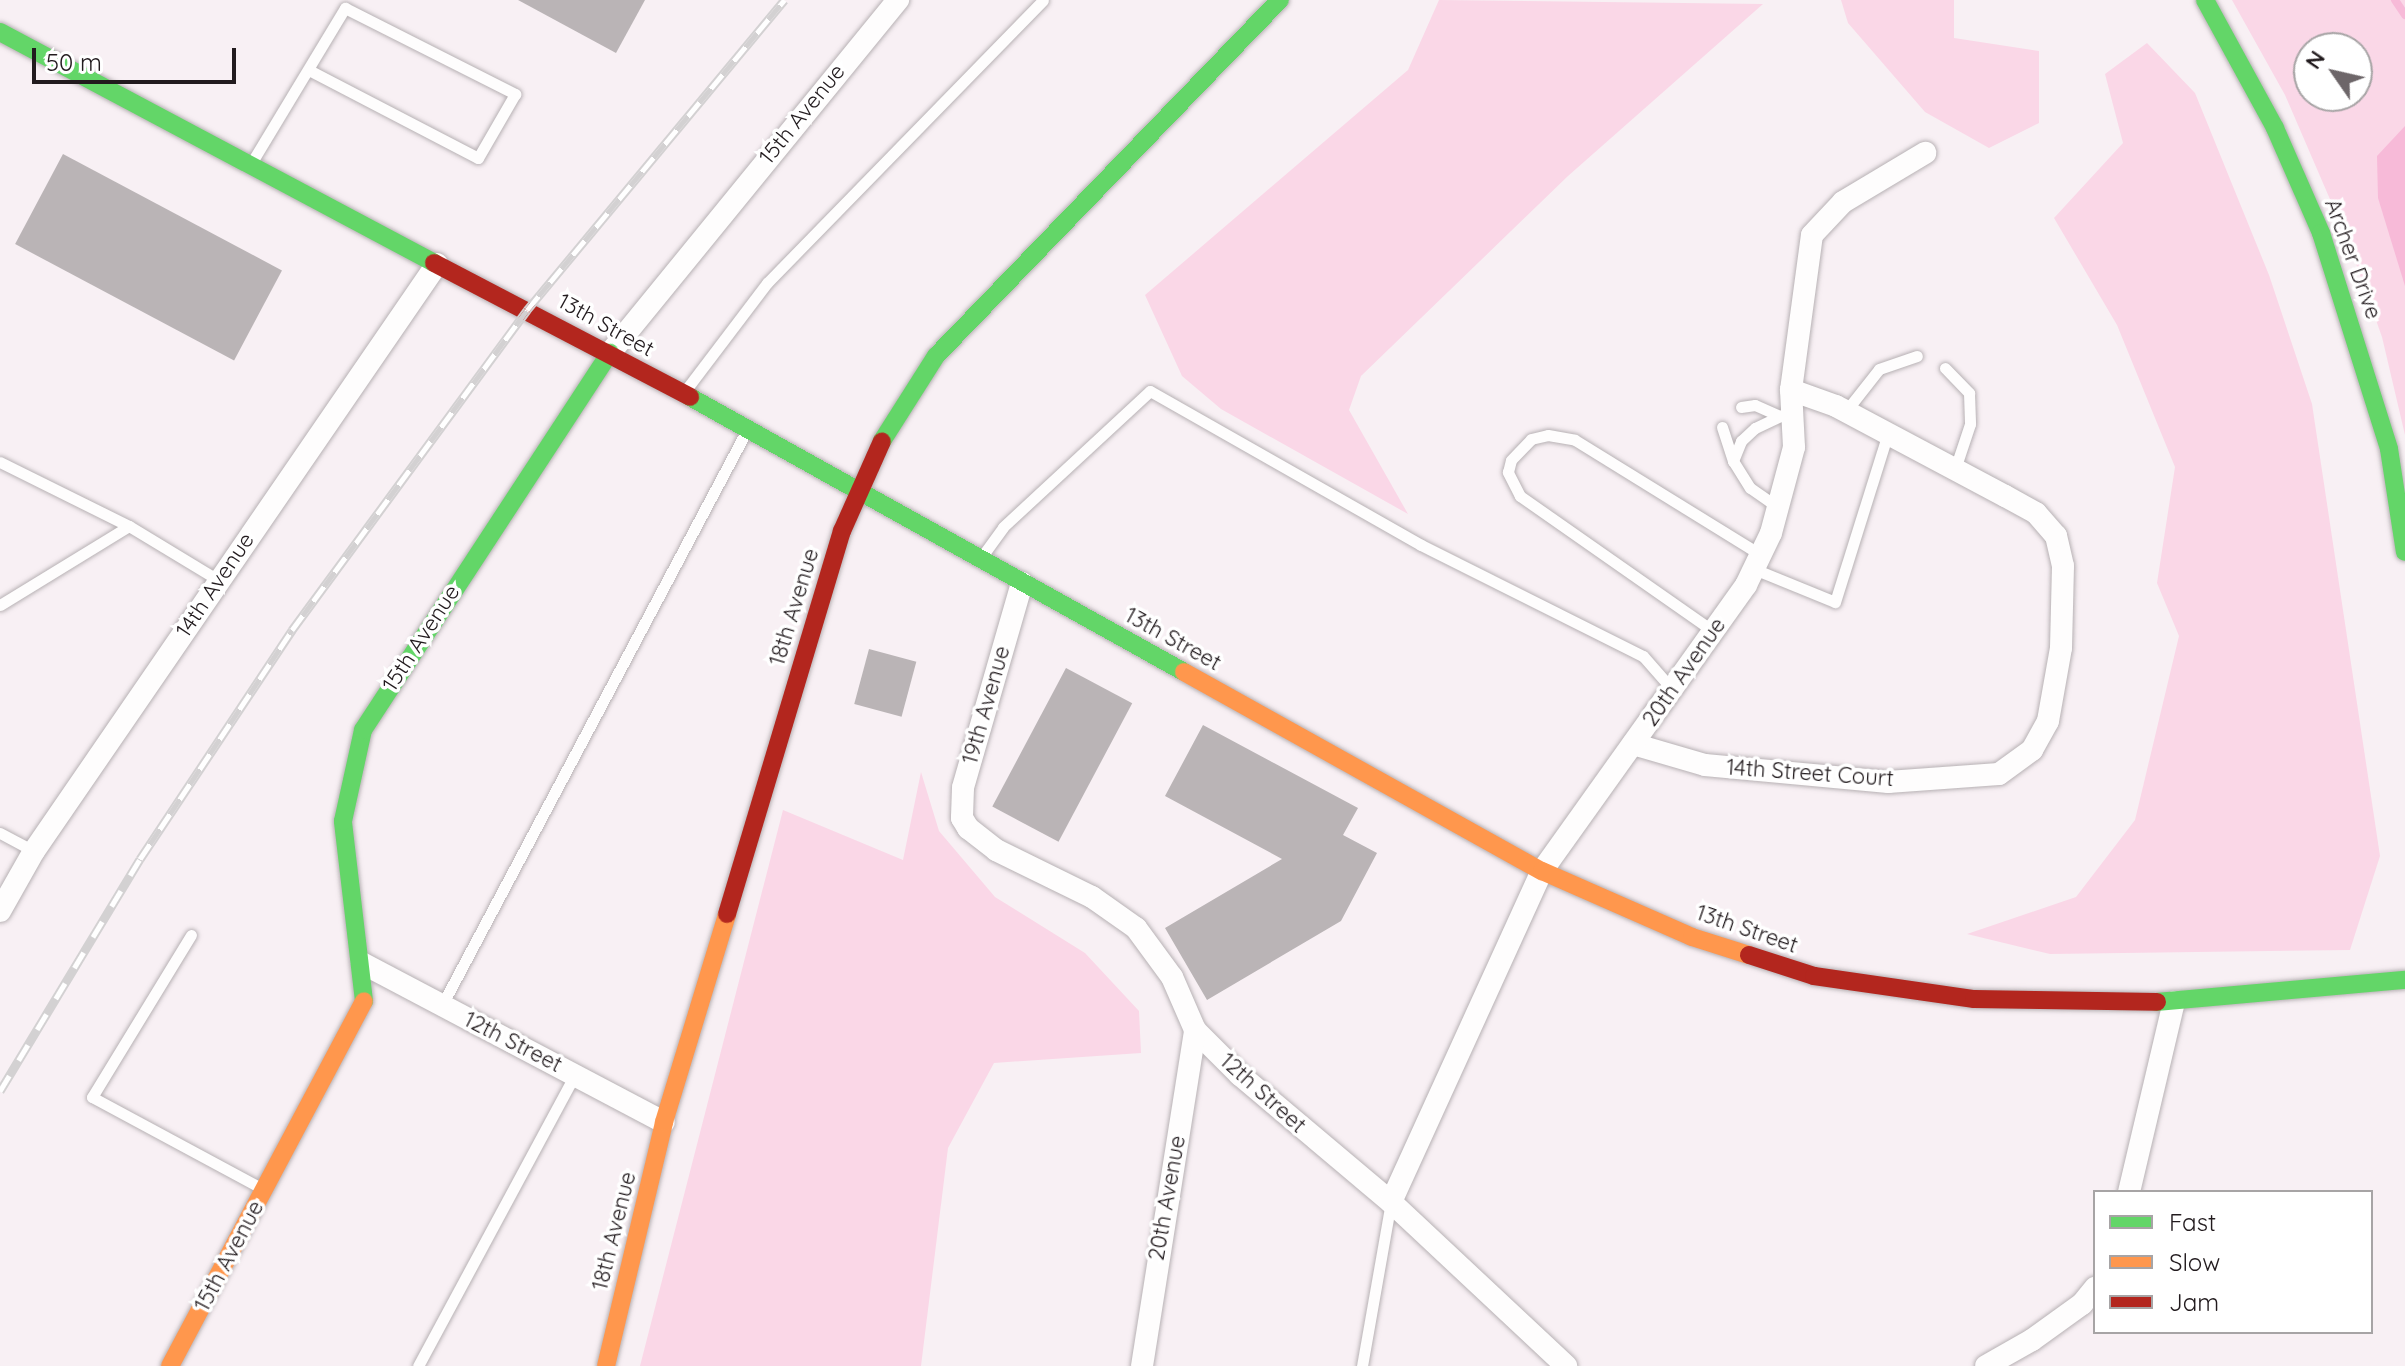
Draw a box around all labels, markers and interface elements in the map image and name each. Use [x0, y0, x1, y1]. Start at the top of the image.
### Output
scale bar [36, 32, 240, 82]
north arrow [2293, 32, 2373, 112]
text: N [2299, 45, 2331, 74]
text: 50 m [46, 47, 102, 77]
street label: 15th Avenue [754, 59, 850, 169]
street label: Archer Drive [2319, 195, 2387, 323]
street label: 13th Street [553, 288, 659, 362]
street label: 14th Avenue [170, 528, 260, 642]
street label: 18th Avenue [764, 545, 824, 669]
street label: 15th Avenue [377, 580, 465, 696]
street label: 13th Street [1120, 602, 1226, 676]
street label: 20th Avenue [1637, 613, 1731, 731]
street label: 19th Avenue [957, 643, 1015, 767]
street label: 14th Street Court [1725, 754, 1895, 792]
street label: 13th Street [1693, 899, 1801, 959]
street label: 12th Street [460, 1006, 566, 1078]
street label: 12th Street [1215, 1048, 1311, 1138]
street label: 20th Avenue [1143, 1133, 1191, 1263]
street label: 18th Avenue [587, 1169, 641, 1293]
legend [2093, 1190, 2373, 1334]
street label: 15th Avenue [189, 1196, 269, 1316]
text: Fast [2169, 1207, 2216, 1237]
text: Slow [2169, 1247, 2220, 1277]
text: Jam [2169, 1287, 2219, 1317]

